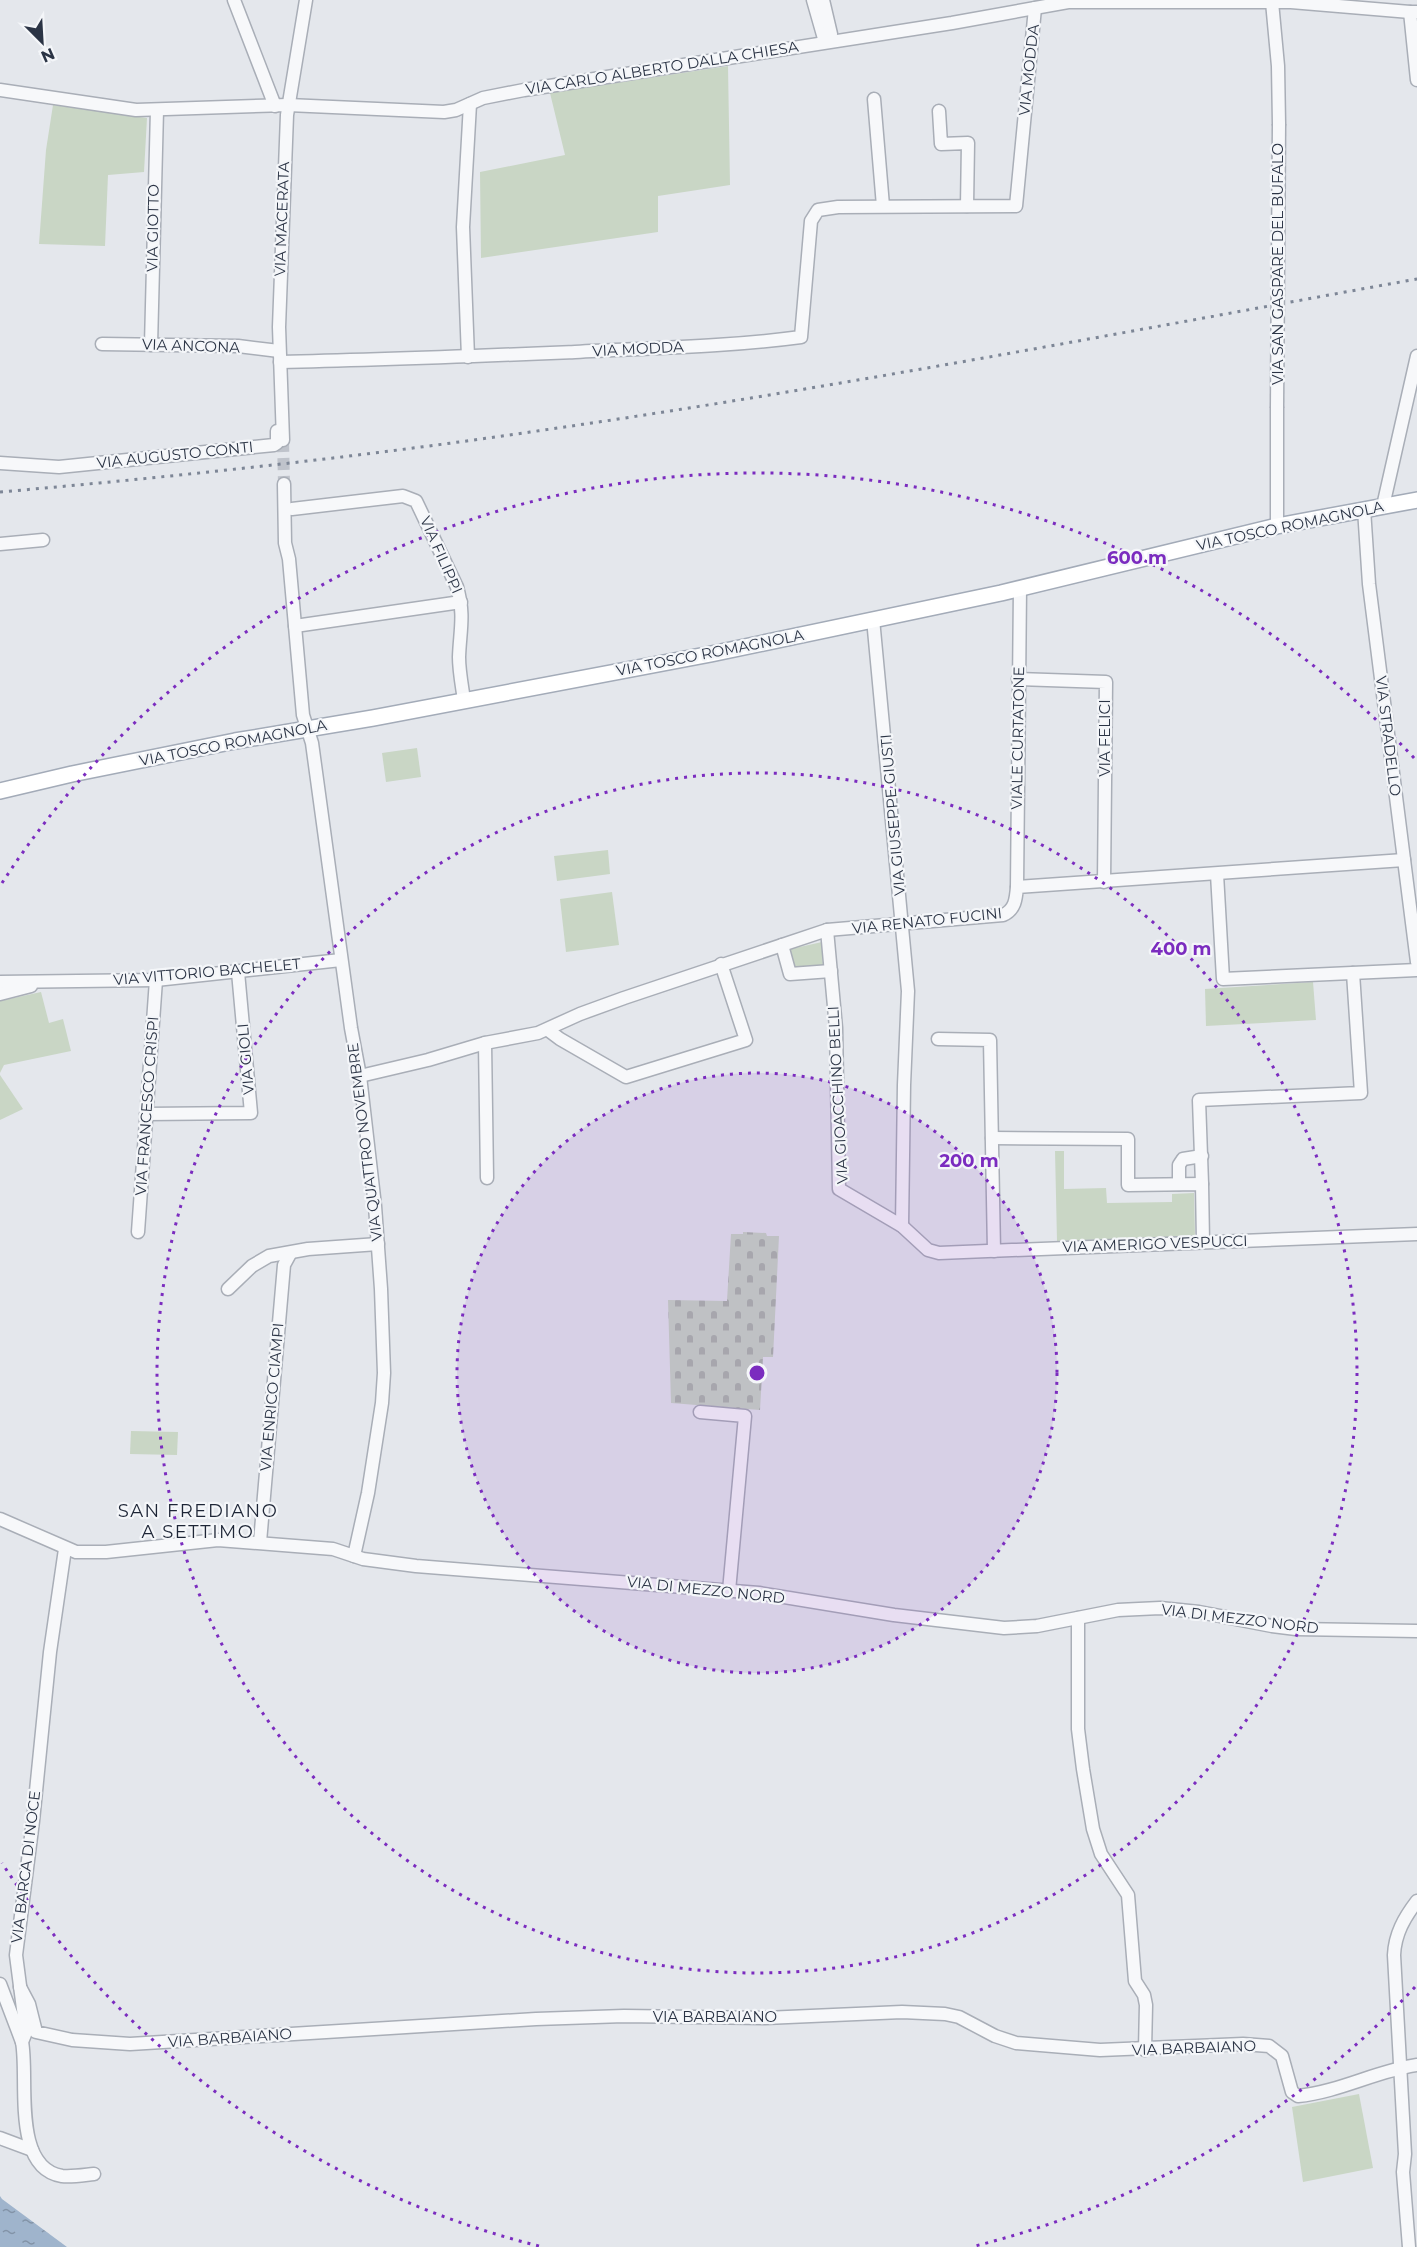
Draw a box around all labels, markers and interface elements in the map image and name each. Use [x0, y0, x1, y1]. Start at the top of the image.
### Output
north arrow [12, 12, 72, 72]
street label: VIA MODDA [1014, 23, 1043, 117]
street label: VIA CARLO ALBERTO DALLA CHIESA [524, 37, 800, 98]
text: N [38, 44, 58, 67]
street label: VIA SAN GASPARE DEL BUFALO [1268, 143, 1287, 385]
street label: VIA MACERATA [270, 161, 293, 277]
street label: VIA GIOTTO [142, 184, 163, 272]
street label: VIA ANCONA [142, 334, 241, 357]
street label: VIA MODDA [592, 337, 685, 360]
street label: VIA AUGUSTO CONTI [96, 437, 254, 472]
street label: VIA TOSCO ROMAGNOLA [1195, 496, 1385, 555]
street label: VIA FILIPPI [416, 513, 467, 596]
text: 600 m [1107, 547, 1167, 569]
street label: VIA TOSCO ROMAGNOLA [614, 625, 806, 680]
street label: VIALE CURTATONE [1007, 666, 1028, 810]
street label: VIA STRADELLO [1372, 675, 1405, 797]
street label: VIA FELICI [1095, 699, 1114, 777]
street label: VIA TOSCO ROMAGNOLA [137, 715, 329, 770]
street label: VIA GIUSEPPE GIUSTI [876, 733, 909, 897]
street label: VIA RENATO FUCINI [851, 903, 1003, 938]
text: 400 m [1151, 938, 1211, 960]
street label: VIA VITTORIO BACHELET [112, 954, 302, 989]
street label: VIA GIOACCHINO BELLI [823, 1005, 852, 1185]
street label: VIA FRANCESCO CRISPI [131, 1016, 162, 1196]
street label: VIA GIOLI [233, 1023, 258, 1096]
street label: VIA QUATTRO NOVEMBRE [343, 1042, 386, 1242]
text: 200 m [939, 1150, 999, 1172]
street label: VIA AMERIGO VESPUCCI [1062, 1231, 1248, 1256]
street label: VIA ENRICO CIAMPI [256, 1322, 287, 1472]
centre of rings [747, 1363, 767, 1383]
district label: SAN FREDIANO A SETTIMO [118, 1500, 278, 1543]
street label: VIA DI MEZZO NORD [626, 1572, 786, 1607]
street label: VIA DI MEZZO NORD [1160, 1599, 1320, 1638]
street label: VIA BARCA DI NOCE [7, 1790, 44, 1944]
street label: VIA BARBAIANO [653, 2007, 777, 2026]
street label: VIA BARBAIANO [167, 2024, 293, 2051]
street label: VIA BARBAIANO [1132, 2036, 1256, 2059]

